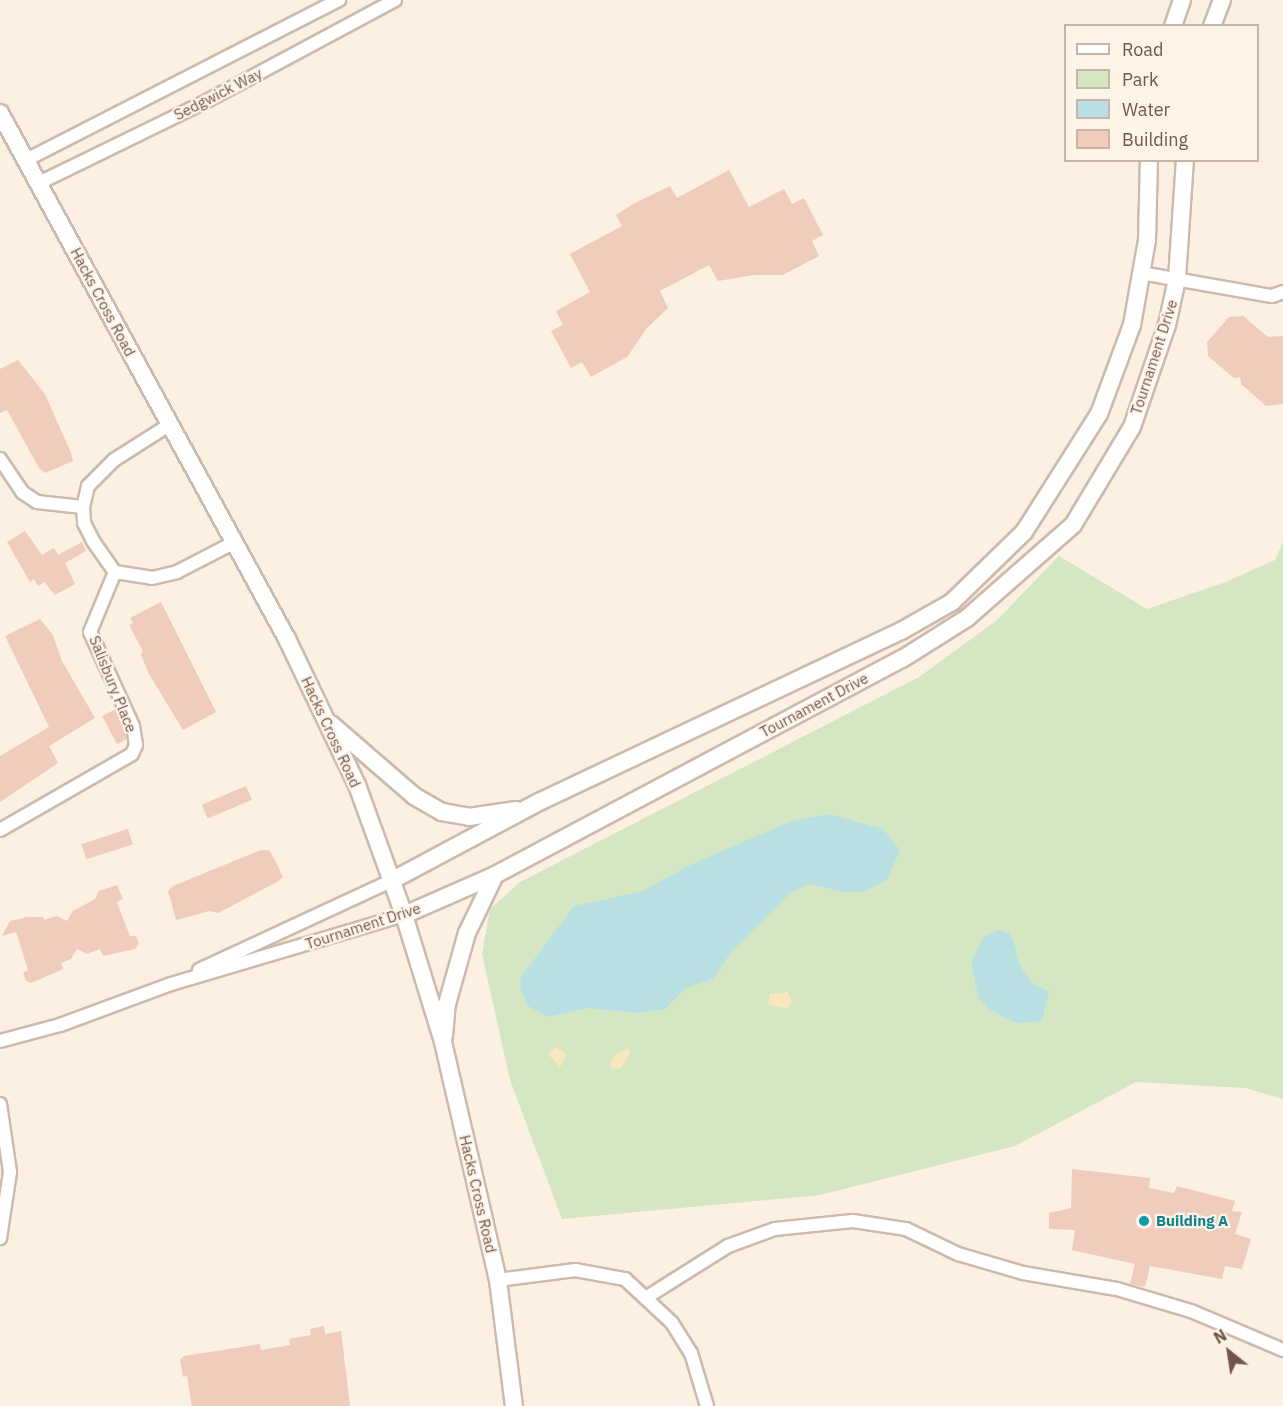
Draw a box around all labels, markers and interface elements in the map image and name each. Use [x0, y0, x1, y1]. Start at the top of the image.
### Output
legend [1064, 24, 1259, 162]
text: Road [1122, 38, 1163, 61]
street label: Sedgwick Way [171, 64, 265, 124]
text: Park [1122, 68, 1158, 91]
text: Water [1122, 98, 1170, 121]
text: Building [1122, 128, 1188, 151]
street label: Hacks Cross Road [67, 245, 139, 359]
street label: Tournament Drive [1127, 297, 1181, 417]
street label: Salisbury Place [85, 633, 141, 735]
street label: Tournament Drive [757, 669, 871, 741]
street label: Hacks Cross Road [297, 674, 365, 790]
street label: Tournament Drive [303, 899, 423, 953]
street label: Hacks Cross Road [456, 1133, 500, 1255]
place label: Building A [1156, 1212, 1228, 1230]
marker: Building A [1137, 1214, 1151, 1228]
north arrow [1199, 1322, 1259, 1382]
text: N [1210, 1325, 1230, 1348]

